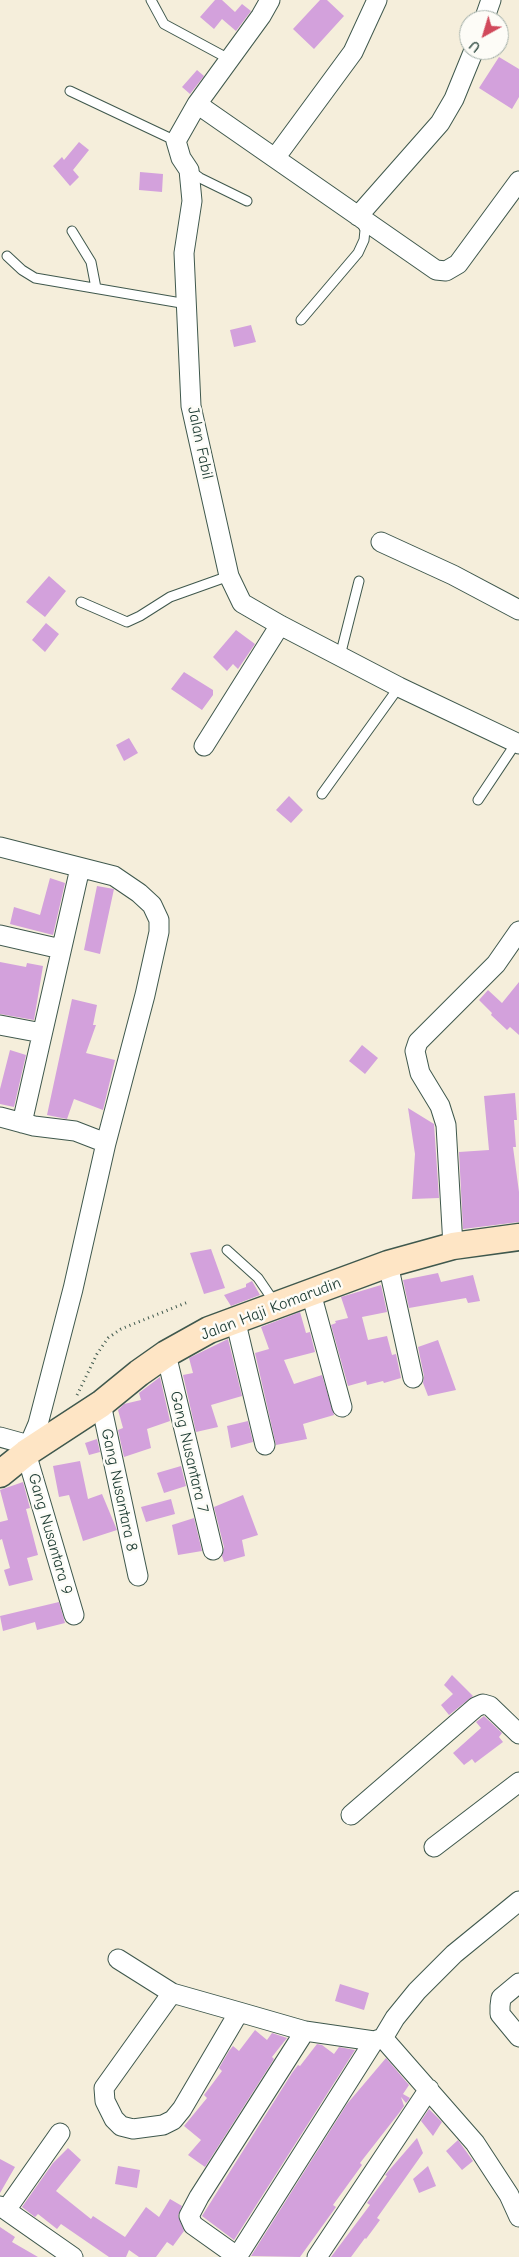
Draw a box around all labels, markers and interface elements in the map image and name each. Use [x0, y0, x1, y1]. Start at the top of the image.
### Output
north arrow [459, 10, 509, 60]
text: U [466, 37, 484, 56]
street label: Jalan Fabil [183, 405, 217, 481]
street label: Jalan Haji Komarudin [198, 1273, 344, 1345]
street label: Gang Nusantara 7 [166, 1389, 212, 1515]
street label: Gang Nusantara 8 [97, 1427, 141, 1553]
street label: Gang Nusantara 9 [24, 1471, 76, 1597]

